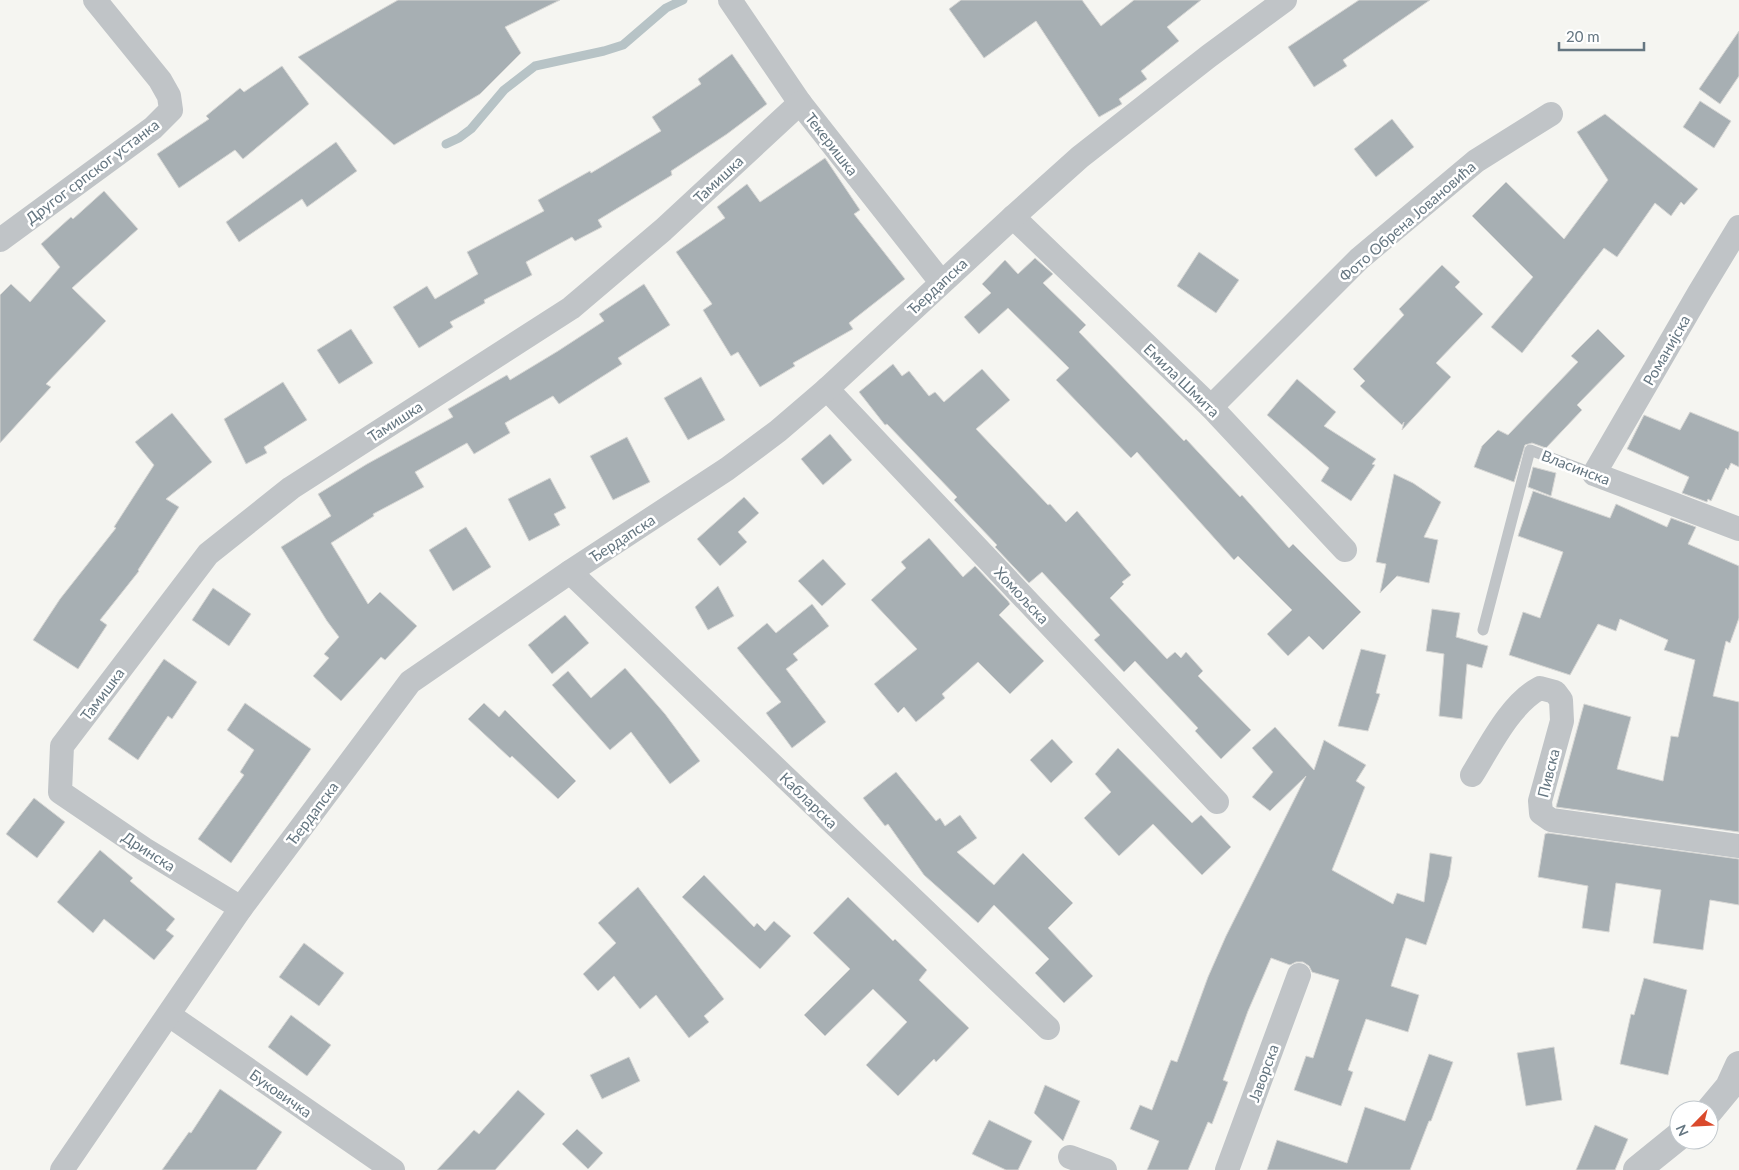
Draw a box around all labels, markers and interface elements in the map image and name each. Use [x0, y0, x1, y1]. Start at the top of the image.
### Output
scale bar [1559, 20, 1644, 52]
text: 20 m [1566, 27, 1600, 45]
street label: Текеришка [802, 109, 862, 179]
street label: Другог српског устанка [22, 115, 162, 227]
street label: Тамишка [689, 151, 747, 207]
street label: Фото Обрена Јовановића [1335, 157, 1479, 285]
street label: Ђердапска [904, 254, 970, 318]
street label: Романијска [1639, 312, 1693, 388]
street label: Емила Шмита [1141, 340, 1223, 420]
street label: Тамишка [364, 397, 426, 445]
street label: Власинска [1539, 446, 1613, 488]
street label: Ђердапска [586, 510, 658, 566]
street label: Хомољска [991, 563, 1053, 627]
street label: Тамишка [76, 664, 128, 724]
street label: Пивска [1533, 747, 1563, 799]
street label: Кабларска [777, 768, 841, 832]
street label: Ђердапска [282, 778, 342, 848]
street label: Дринска [119, 827, 179, 875]
street label: Јаворска [1244, 1042, 1282, 1104]
street label: Буковичка [246, 1065, 316, 1121]
north arrow [1669, 1100, 1719, 1150]
text: N [1672, 1122, 1692, 1139]

